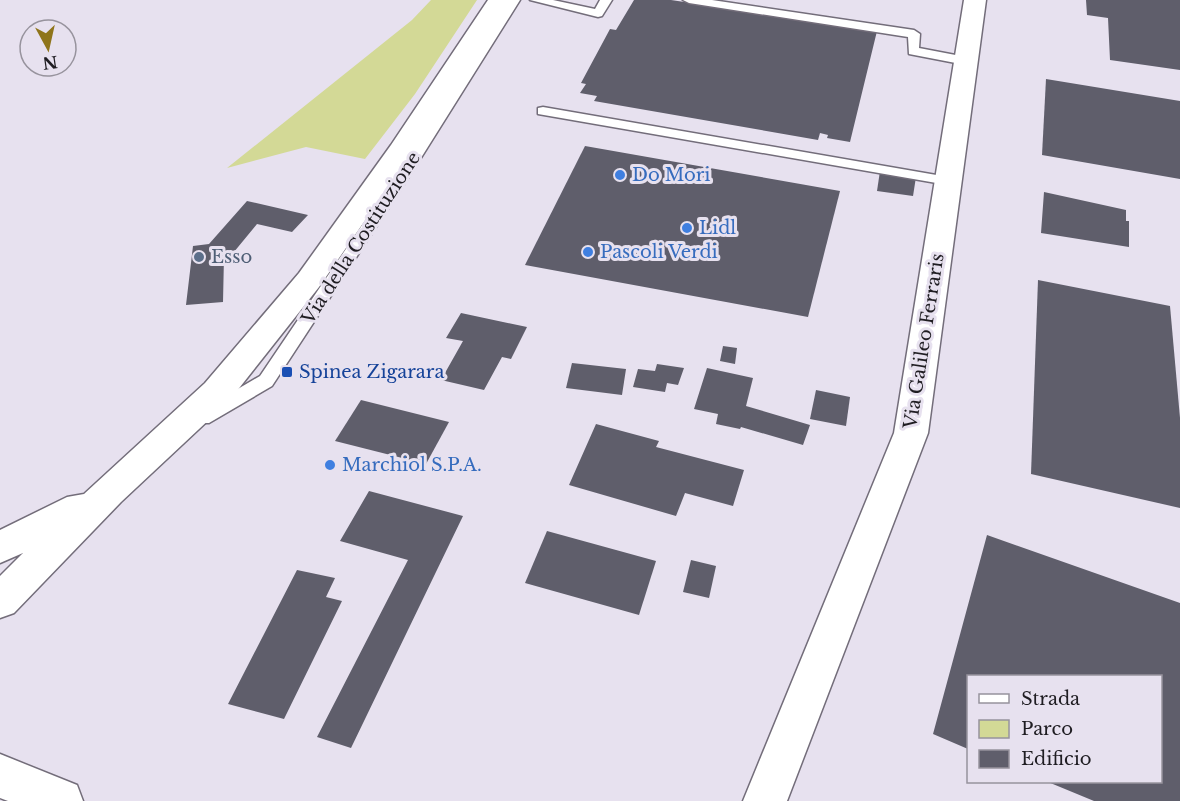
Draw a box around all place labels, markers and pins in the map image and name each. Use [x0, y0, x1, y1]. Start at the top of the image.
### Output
place label: Do Mori [632, 164, 710, 186]
marker: Do Mori [613, 168, 627, 182]
place label: Lidl [699, 217, 736, 239]
marker: Lidl [680, 221, 694, 235]
place label: Pascoli Verdi [600, 241, 718, 263]
marker: Pascoli Verdi [581, 245, 595, 259]
place label: Esso [211, 246, 252, 268]
marker: Esso [192, 250, 206, 264]
place label: Spinea Zigarara [299, 361, 444, 383]
marker: Spinea Zigarara [280, 365, 294, 379]
place label: Marchiol S.P.A. [342, 454, 482, 476]
marker: Marchiol S.P.A. [323, 458, 337, 472]

